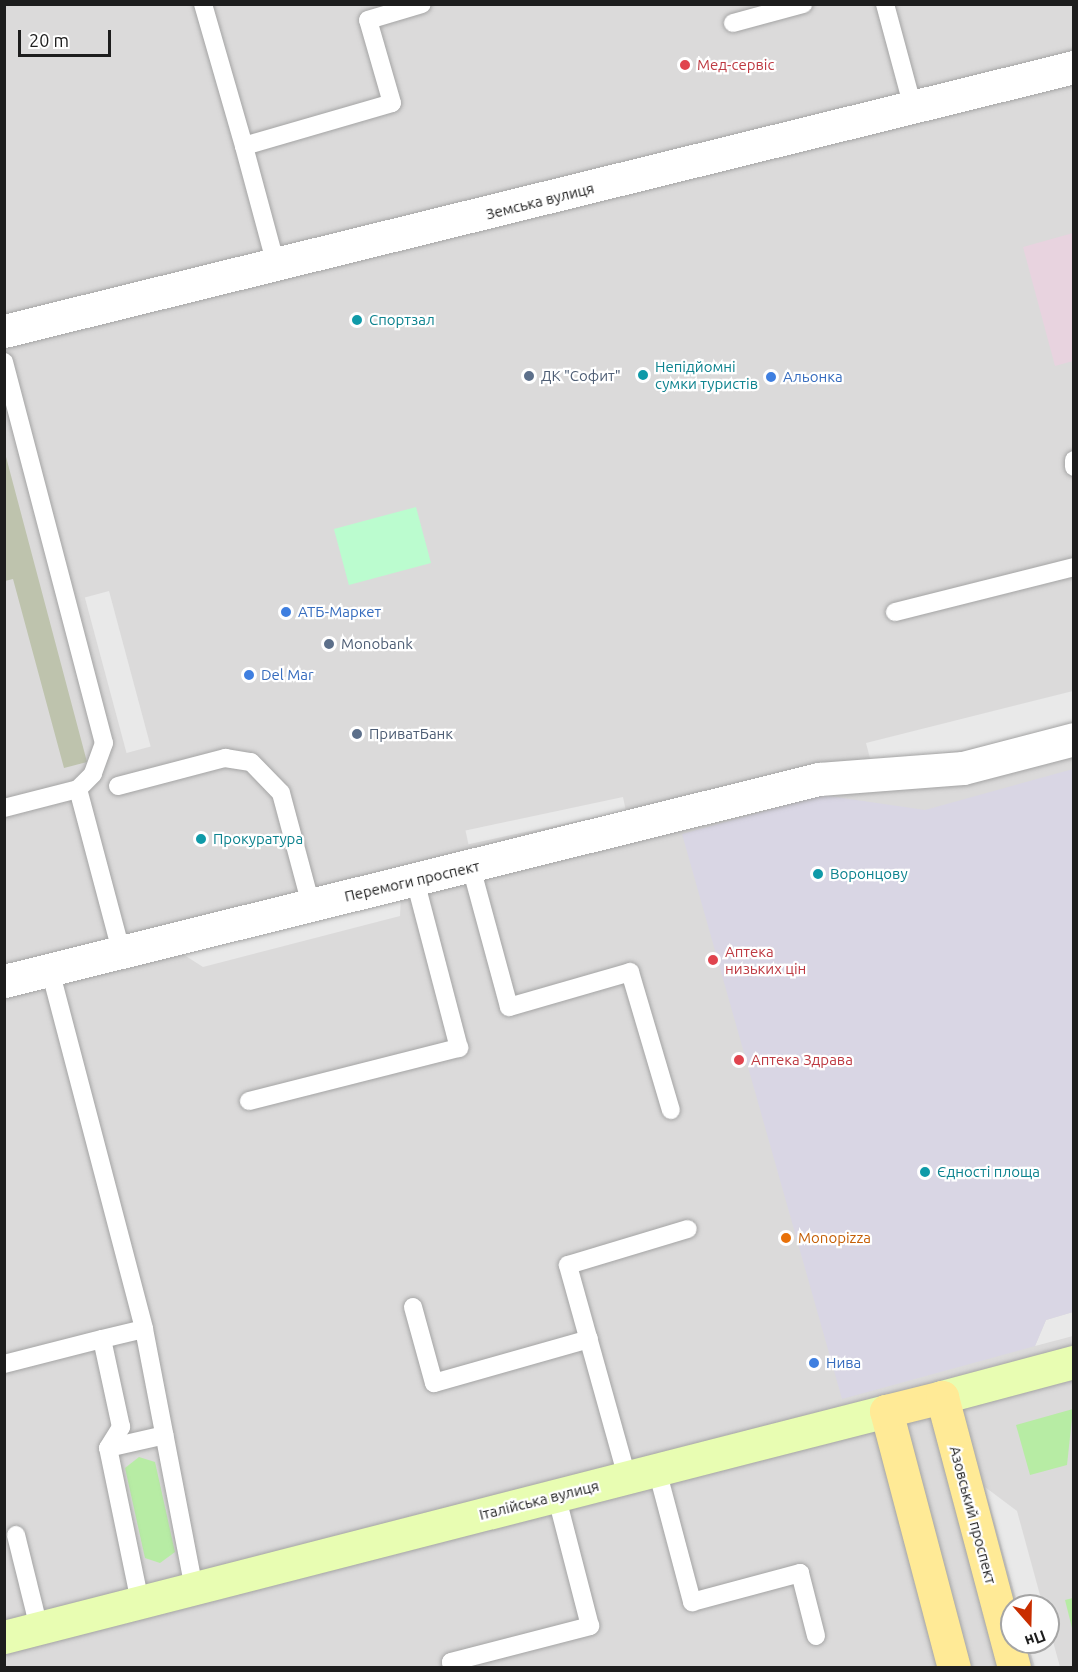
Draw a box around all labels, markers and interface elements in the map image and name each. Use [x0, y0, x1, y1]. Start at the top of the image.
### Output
scale bar [21, 18, 114, 56]
text: 20 m [29, 30, 69, 50]
place label: Мед-сервіс [697, 56, 774, 74]
marker: Мед-сервіс [678, 58, 692, 72]
street label: Земська вулиця [484, 179, 596, 223]
place label: Спортзал [369, 311, 435, 329]
marker: Спортзал [350, 313, 364, 327]
place label: Непідйомні сумки туристів [655, 357, 758, 392]
place label: ДК "Софит" [541, 367, 621, 385]
marker: Непідйомні сумки туристів [636, 368, 650, 382]
place label: Альонка [783, 368, 843, 386]
marker: ДК "Софит" [522, 369, 536, 383]
marker: Альонка [764, 370, 778, 384]
place label: АТБ-Маркет [298, 603, 381, 621]
marker: АТБ-Маркет [279, 605, 293, 619]
place label: Monobank [341, 635, 413, 653]
marker: Monobank [322, 637, 336, 651]
place label: Del Mar [261, 666, 314, 684]
marker: Del Mar [242, 668, 256, 682]
place label: ПриватБанк [369, 725, 453, 743]
marker: ПриватБанк [350, 727, 364, 741]
place label: Прокуратура [213, 830, 303, 848]
marker: Прокуратура [194, 832, 208, 846]
street label: Перемоги проспект [343, 857, 481, 905]
place label: Воронцову [830, 865, 908, 883]
marker: Воронцову [811, 867, 825, 881]
place label: Аптека низьких цін [725, 942, 806, 977]
marker: Аптека низьких цін [706, 953, 720, 967]
place label: Аптека Здрава [751, 1051, 853, 1069]
marker: Аптека Здрава [732, 1053, 746, 1067]
place label: Єдності площа [937, 1163, 1040, 1181]
marker: Єдності площа [918, 1165, 932, 1179]
place label: Monopizza [798, 1229, 871, 1247]
marker: Monopizza [779, 1231, 793, 1245]
place label: Нива [826, 1354, 861, 1372]
marker: Нива [807, 1356, 821, 1370]
street label: Азовський проспект [946, 1444, 1000, 1586]
street label: Італійська вулиця [477, 1476, 601, 1524]
north arrow [1000, 1594, 1060, 1654]
text: Пн [1023, 1627, 1048, 1651]

